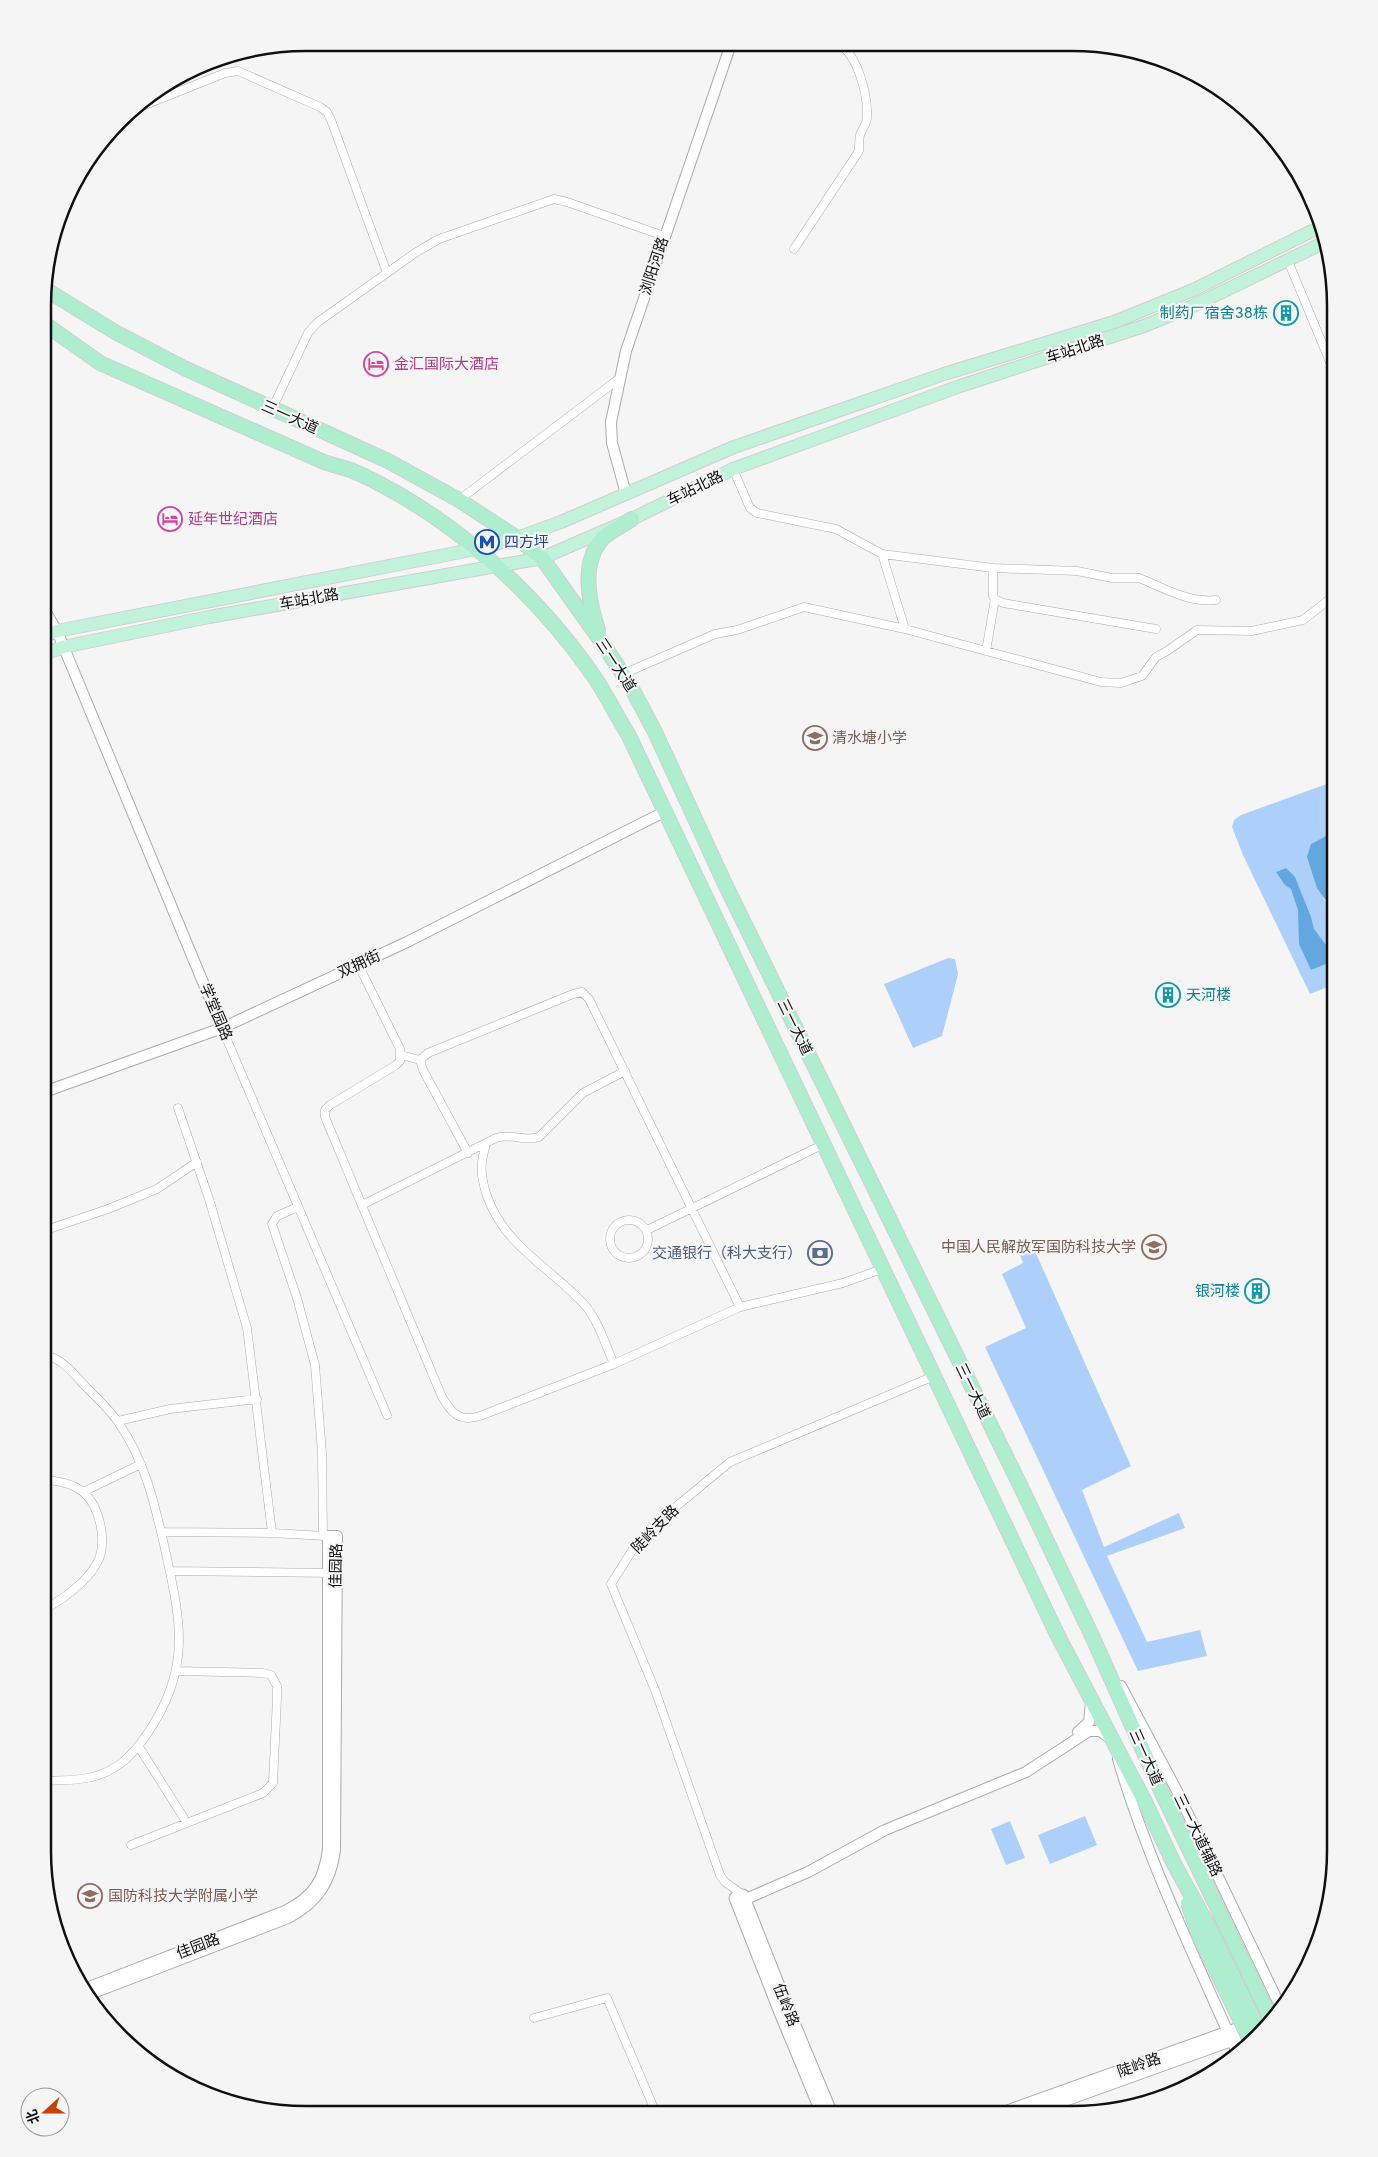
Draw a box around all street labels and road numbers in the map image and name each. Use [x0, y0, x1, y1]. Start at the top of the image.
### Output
street label: 浏阳河路 [637, 235, 674, 298]
street label: 车站北路 [1044, 331, 1107, 369]
street label: 三一大道 [258, 397, 321, 439]
street label: 车站北路 [664, 467, 727, 511]
street label: 车站北路 [278, 585, 340, 615]
street label: 三一大道 [590, 635, 639, 696]
street label: 双拥街 [335, 947, 384, 983]
street label: 学堂园路 [194, 981, 235, 1044]
street label: 三一大道 [772, 997, 815, 1059]
street label: 三一大道 [950, 1361, 993, 1423]
street label: 陡岭支路 [628, 1501, 684, 1558]
street label: 佳园路 [328, 1543, 347, 1589]
street label: 三一大道 [1124, 1726, 1166, 1789]
street label: 三一大道辅路 [1168, 1791, 1225, 1880]
street label: 佳园路 [174, 1930, 223, 1964]
street label: 伍岭路 [767, 1981, 803, 2030]
street label: 陡岭路 [1115, 2049, 1164, 2083]

